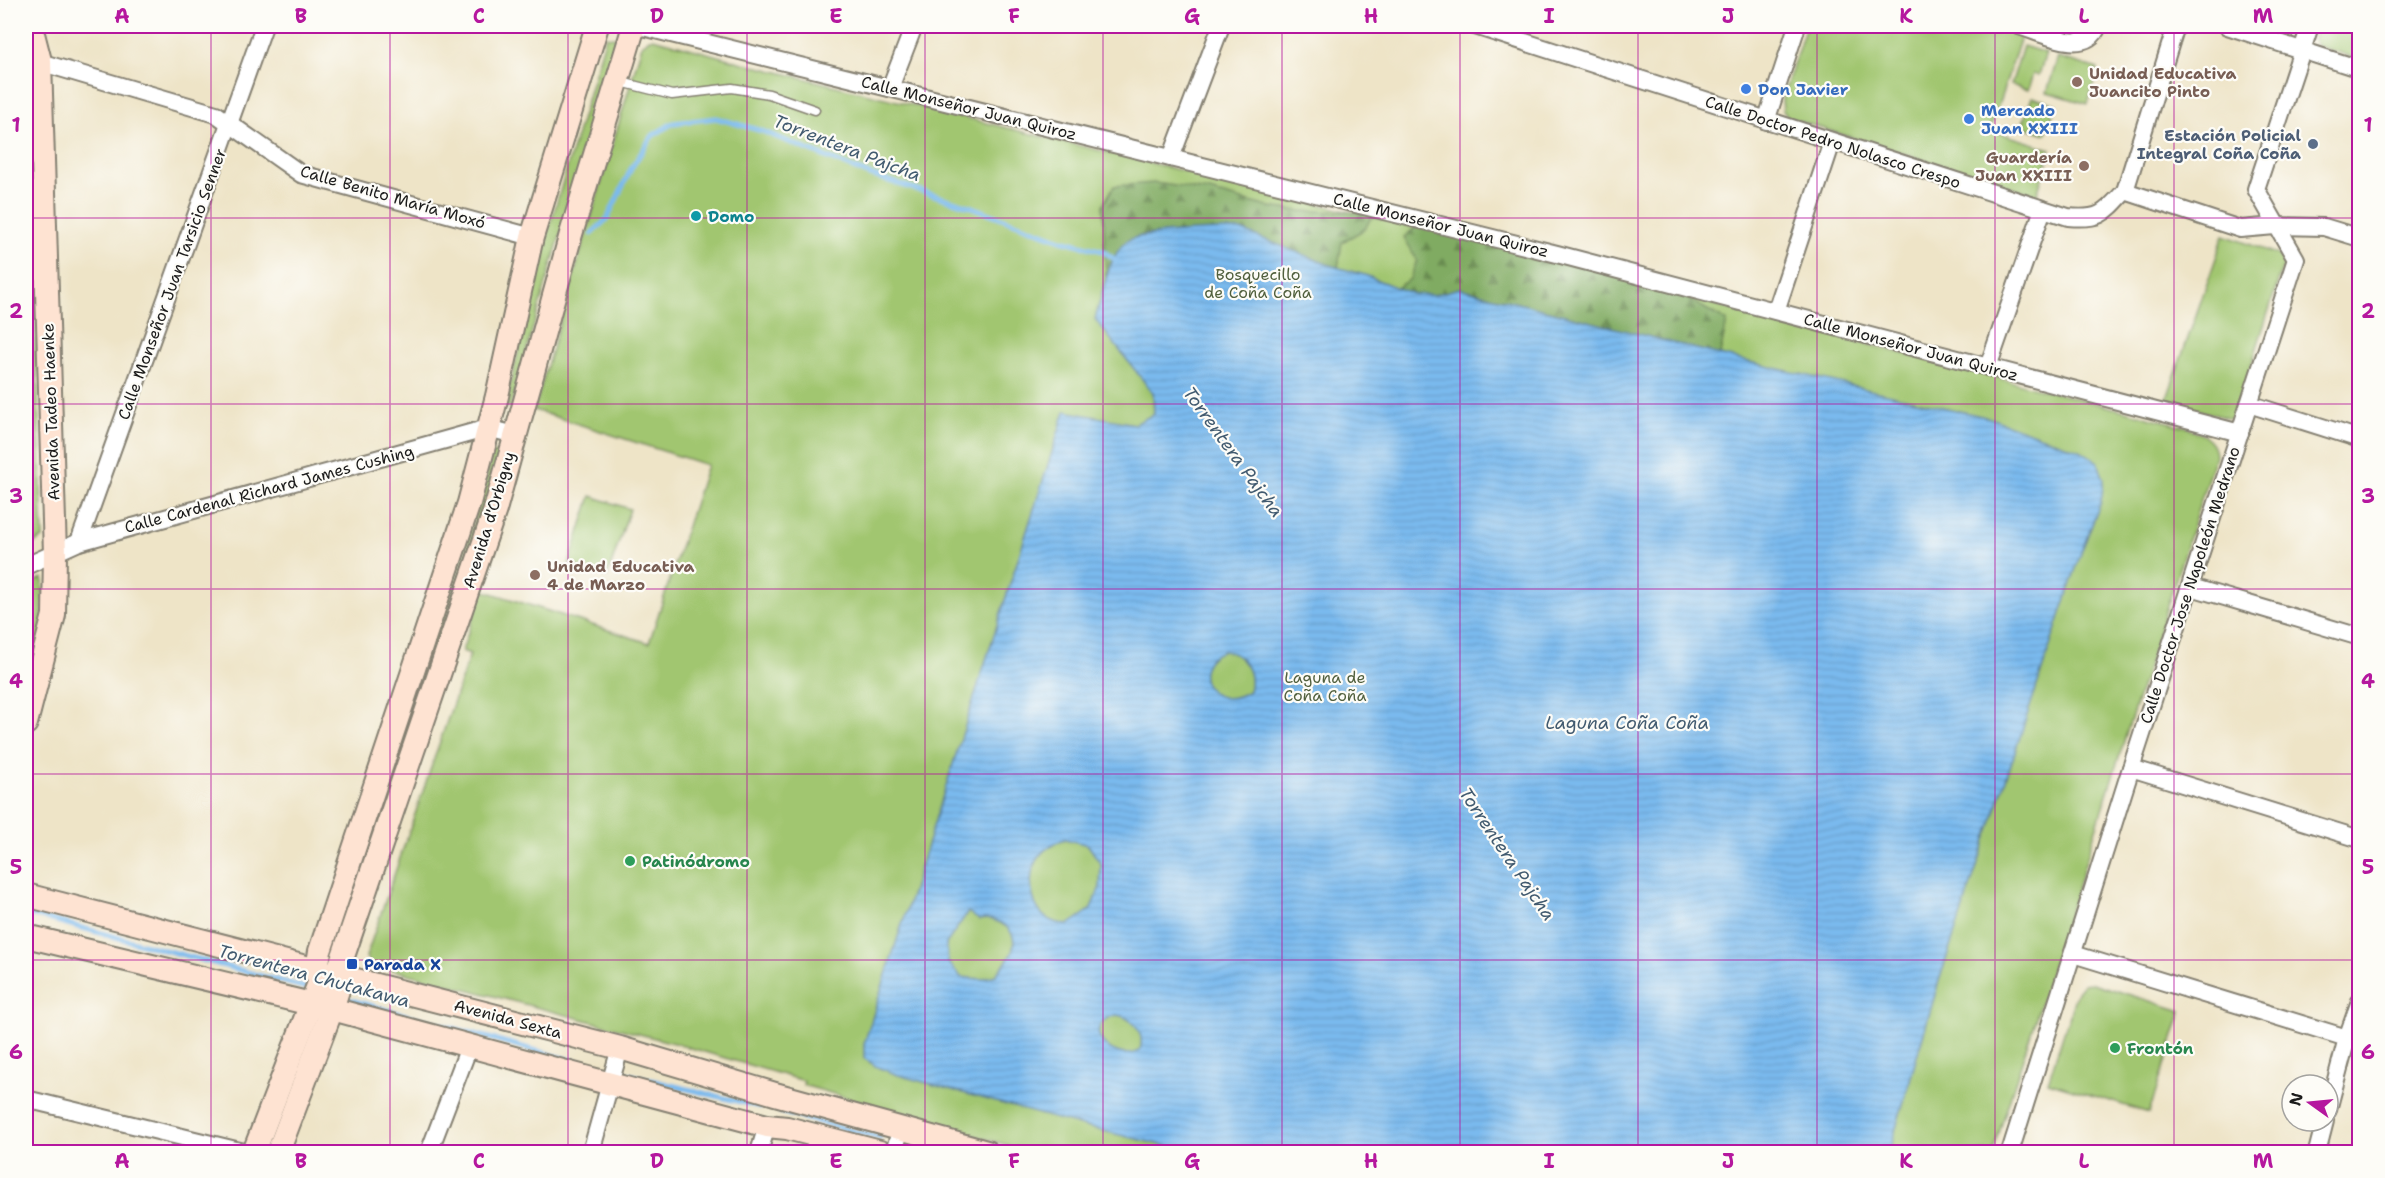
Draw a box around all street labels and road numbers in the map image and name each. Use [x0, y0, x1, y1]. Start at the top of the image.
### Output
street label: Calle Monseñor Juan Quiroz [859, 71, 1079, 145]
street label: Calle Doctor Pedro Nolasco Crespo [1703, 91, 1963, 193]
street label: Calle Monseñor Juan Tarsicio Senner [113, 145, 231, 423]
street label: Calle Benito María Moxó [298, 160, 488, 234]
street label: Calle Monseñor Juan Quiroz [1331, 188, 1551, 262]
street label: Calle Monseñor Juan Quiroz [1801, 308, 2021, 386]
street label: Avenida Tadeo Haenke [37, 323, 65, 501]
street label: Calle Cardenal Richard James Cushing [122, 440, 416, 538]
street label: Calle Doctor Jose Napoleón Medrano [2135, 444, 2245, 726]
street label: Avenida d'Orbigny [458, 449, 520, 591]
street label: Avenida Sexta [452, 995, 564, 1043]

